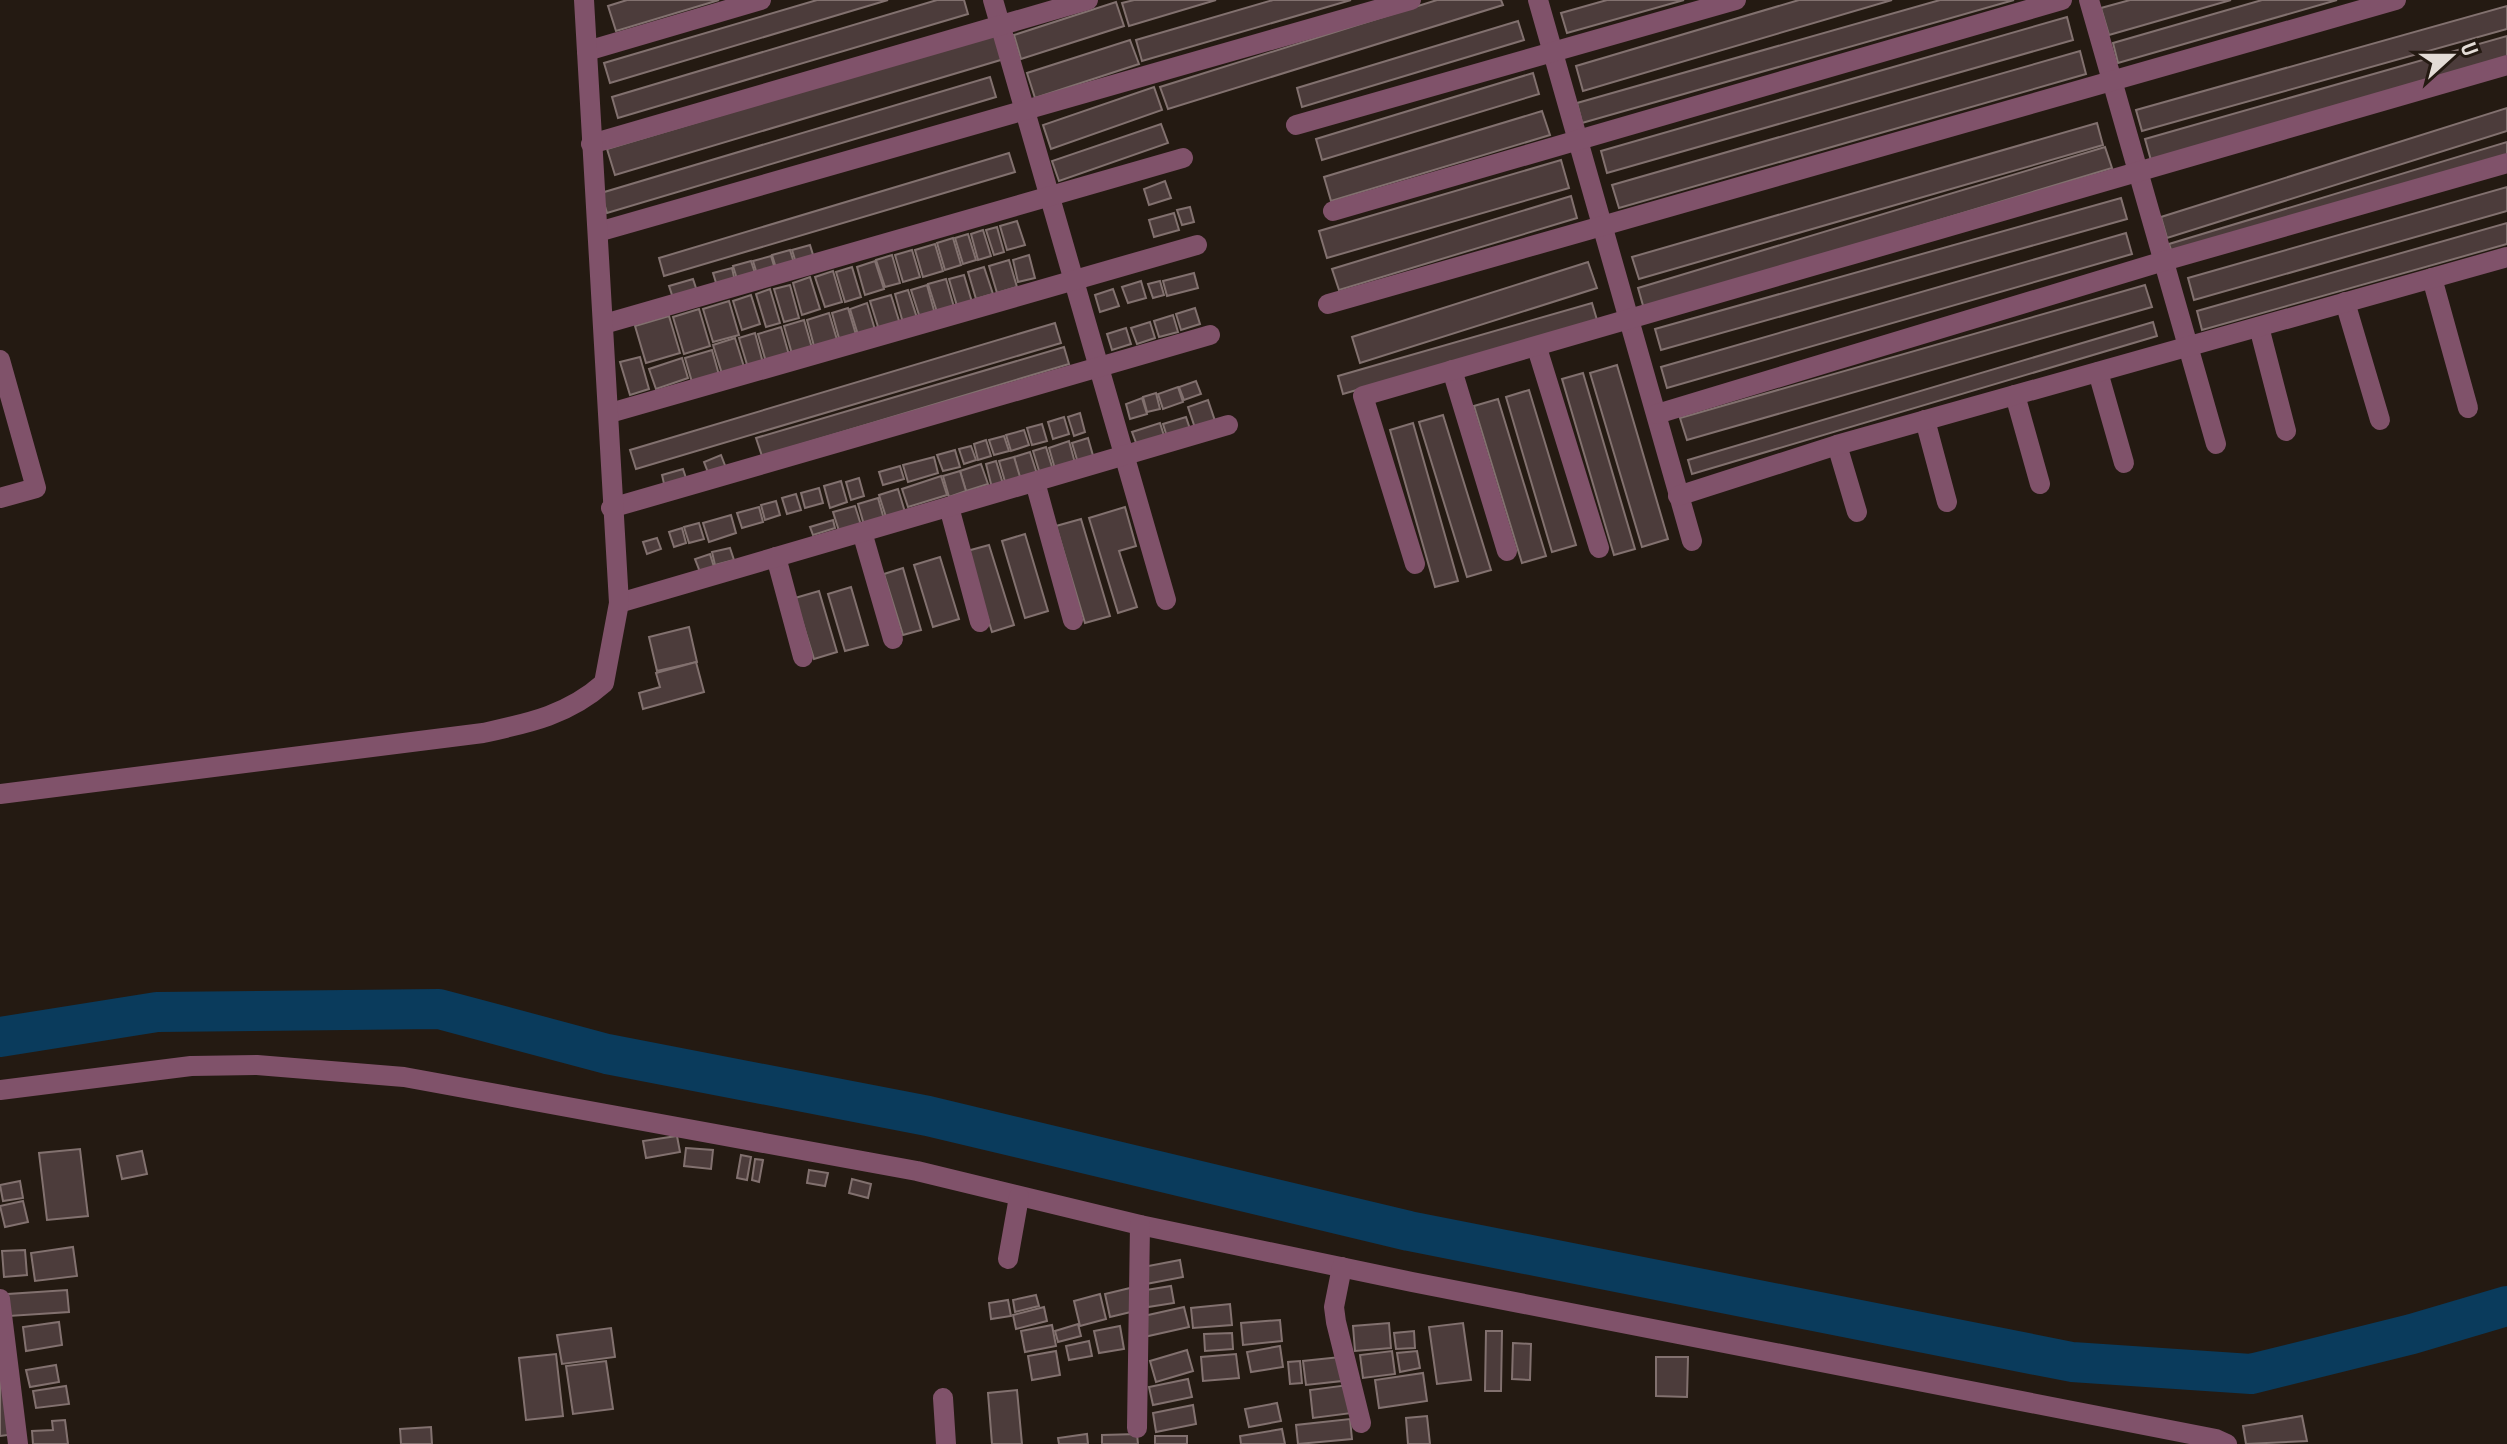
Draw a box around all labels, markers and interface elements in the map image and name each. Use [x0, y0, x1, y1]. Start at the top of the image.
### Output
north arrow [2411, 16, 2491, 96]
text: U [2455, 39, 2485, 59]

